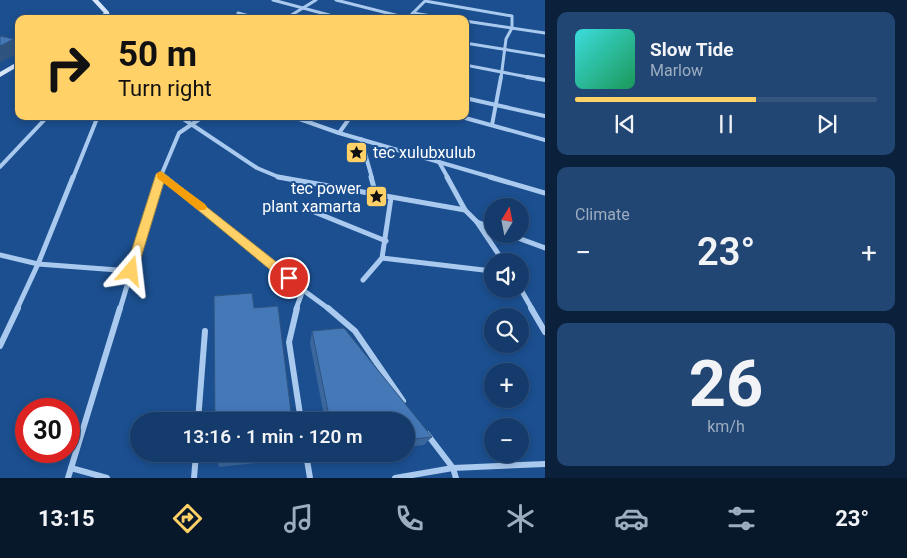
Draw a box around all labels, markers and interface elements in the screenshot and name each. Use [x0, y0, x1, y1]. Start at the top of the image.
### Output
text: 50 m [118, 34, 197, 75]
icon: right [35, 35, 100, 100]
text: Slow Tide [650, 38, 733, 61]
text: Marlow [650, 61, 703, 80]
text: Turn right [118, 76, 212, 101]
icon: previous [611, 110, 639, 138]
icon: pause [712, 110, 740, 138]
icon: next [813, 110, 841, 138]
place icon: tec xulubxulub [345, 140, 369, 164]
place label: tec xulubxulub [373, 143, 476, 162]
place label: tec power plant xamarta [262, 179, 362, 216]
place icon: tec power plant xamarta [365, 185, 389, 209]
north arrow [484, 198, 529, 242]
map controls [484, 198, 529, 463]
text: Climate [575, 205, 630, 224]
text: 23° [697, 230, 755, 274]
text: − [575, 236, 591, 269]
text: + [861, 236, 877, 269]
position arrow [104, 244, 156, 296]
button: sound [484, 253, 529, 298]
pin [268, 257, 310, 299]
icon: arrive [275, 264, 303, 292]
button: search [484, 308, 529, 353]
text: 26 [689, 346, 763, 422]
button: + [484, 363, 529, 408]
speed limit sign: 30 [15, 398, 80, 463]
text: km/h [707, 417, 745, 436]
button: − [484, 418, 529, 463]
text: 13:16 · 1 min · 120 m [182, 425, 363, 448]
icon: directions [170, 501, 205, 536]
icon: music [281, 501, 316, 536]
icon: phone [392, 501, 427, 536]
icon: climate [503, 501, 538, 536]
icon: car [614, 501, 649, 536]
icon: filters [724, 501, 759, 536]
text: 13:15 [38, 506, 95, 531]
text: 23° [835, 506, 869, 531]

